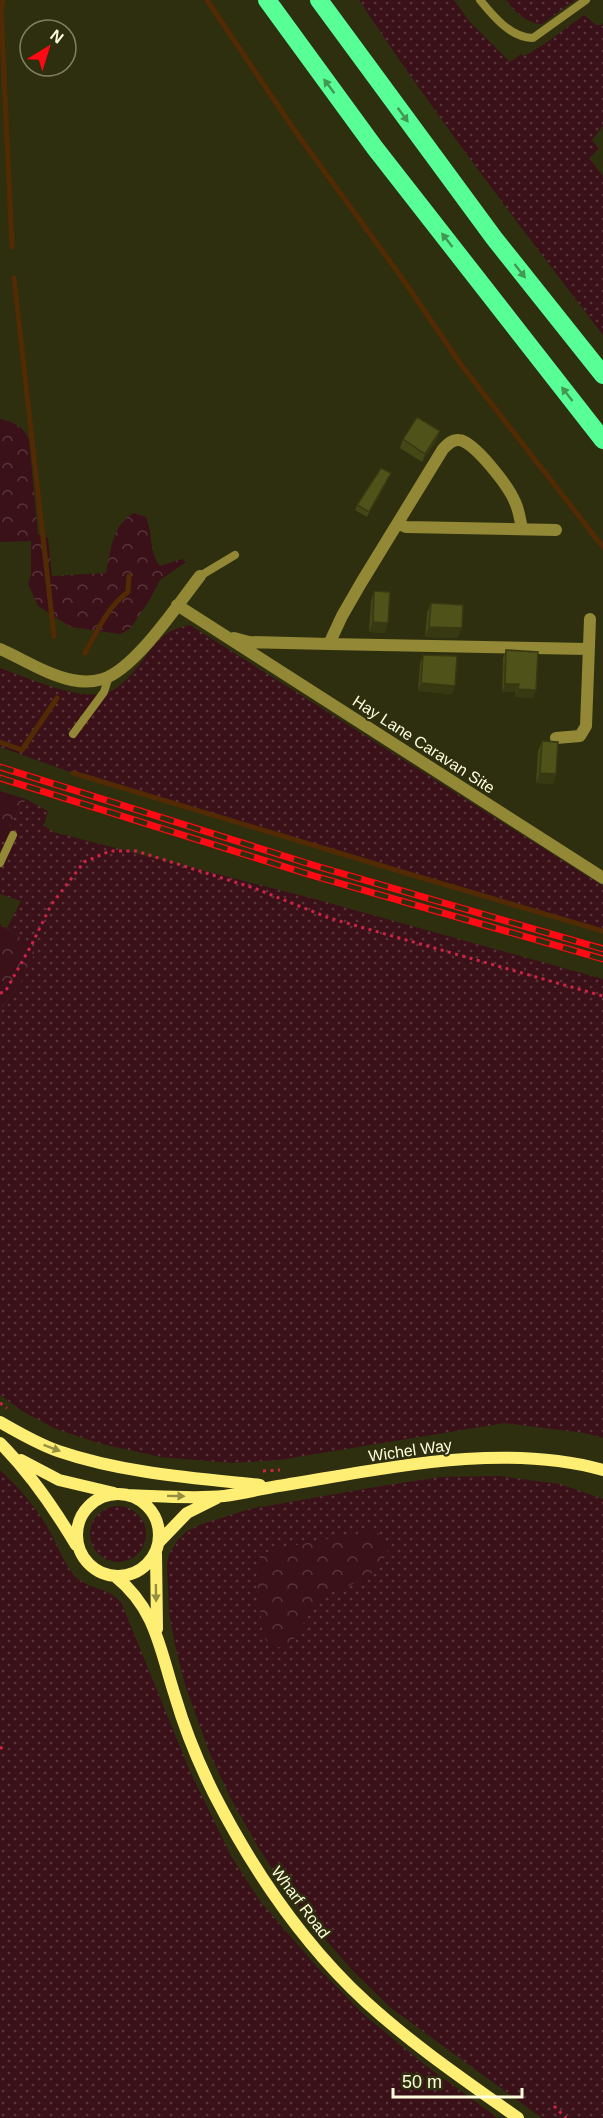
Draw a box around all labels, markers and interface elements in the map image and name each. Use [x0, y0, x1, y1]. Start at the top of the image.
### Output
north arrow [18, 18, 78, 78]
text: N [47, 26, 67, 47]
one-way arrow [323, 78, 335, 93]
one-way arrow [397, 107, 409, 123]
one-way arrow [442, 233, 454, 248]
one-way arrow [514, 263, 527, 279]
one-way arrow [561, 387, 573, 402]
street label: Hay Lane Caravan Site [350, 692, 498, 797]
street label: Wichel Way [367, 1436, 453, 1465]
one-way arrow [43, 1444, 61, 1453]
one-way arrow [166, 1491, 185, 1501]
one-way arrow [151, 1583, 160, 1602]
street label: Wharf Road [268, 1863, 333, 1942]
scale bar [393, 2061, 522, 2099]
text: 50 m [402, 2072, 442, 2092]

